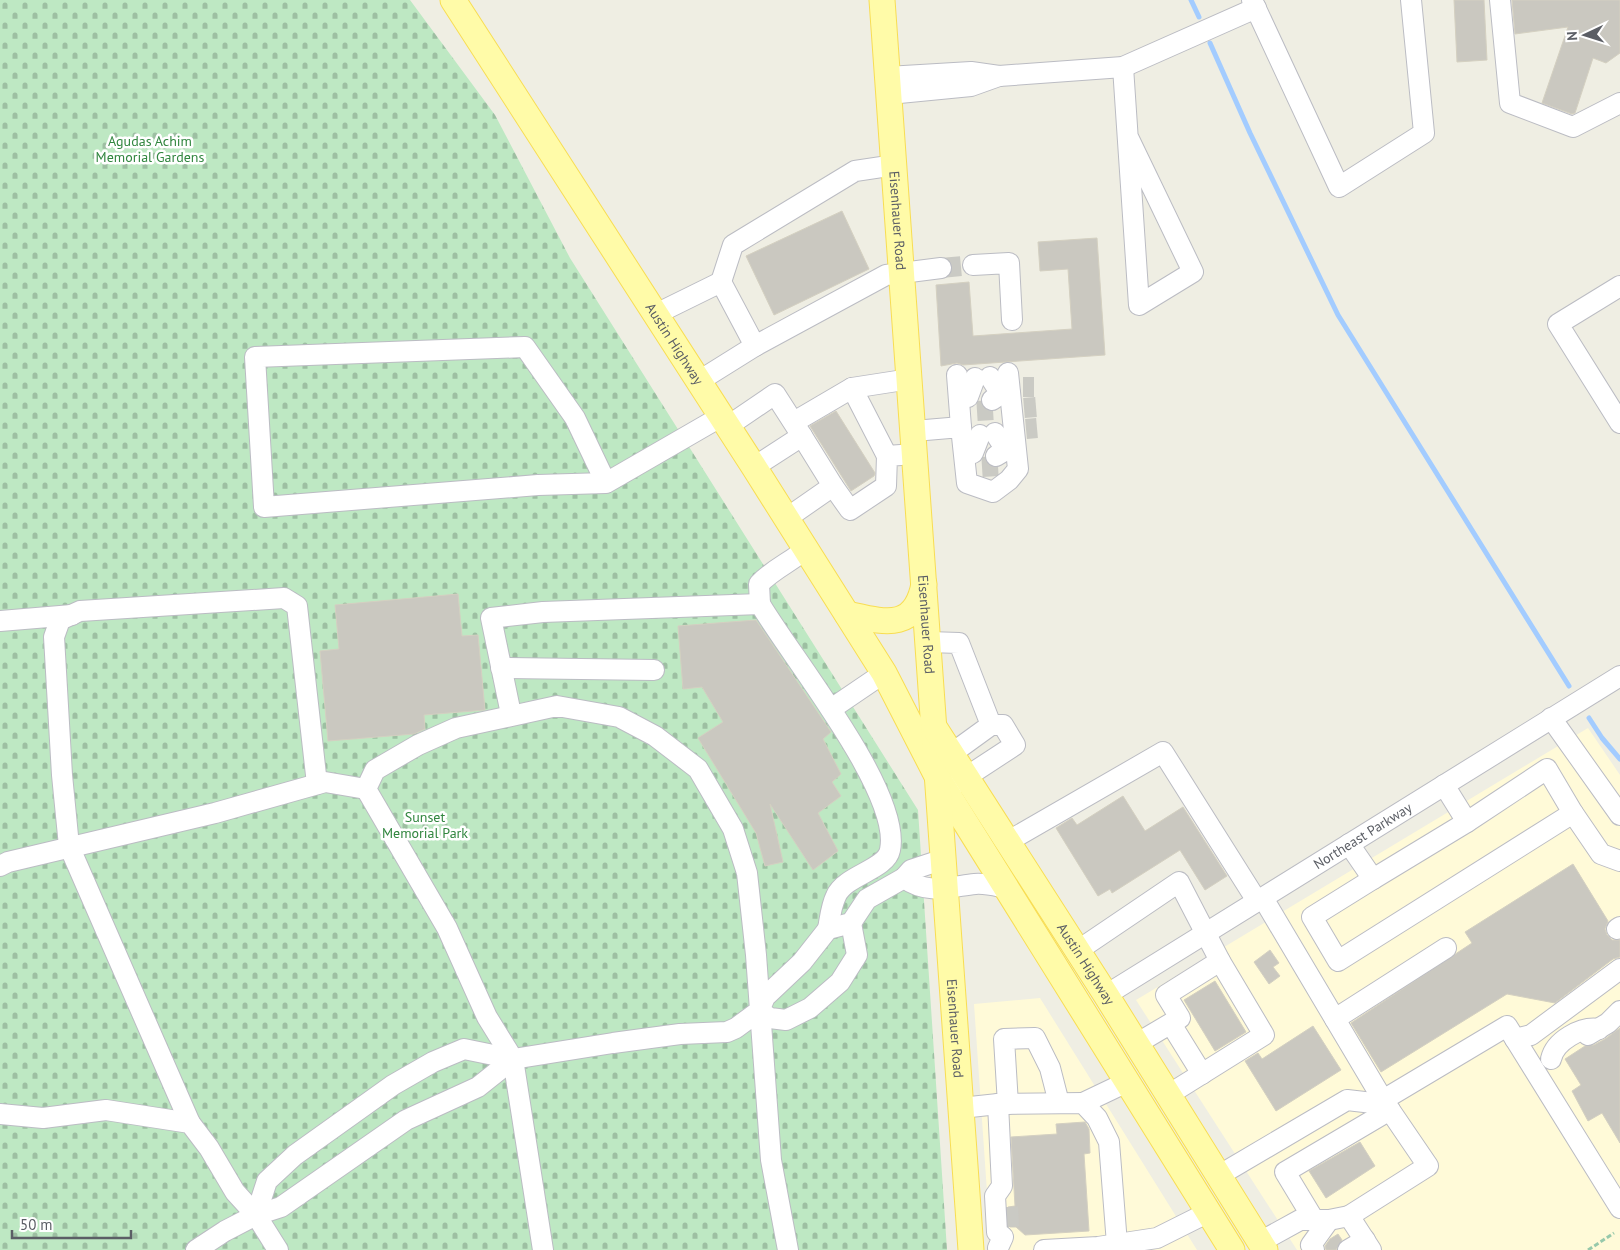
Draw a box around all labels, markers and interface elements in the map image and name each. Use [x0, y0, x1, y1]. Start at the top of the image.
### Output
north arrow [1560, 10, 1610, 60]
text: N [1563, 31, 1581, 41]
park label: Agudas Achim Memorial Gardens [96, 132, 205, 166]
street label: Eisenhauer Road [885, 170, 910, 271]
street label: Austin Highway [642, 299, 708, 388]
street label: Eisenhauer Road [914, 574, 939, 675]
street label: Northeast Parkway [1310, 798, 1416, 873]
park label: Sunset Memorial Park [382, 808, 468, 842]
street label: Austin Highway [1053, 920, 1119, 1009]
street label: Eisenhauer Road [943, 978, 968, 1079]
scale bar [12, 1208, 131, 1240]
text: 50 m [20, 1215, 53, 1234]

